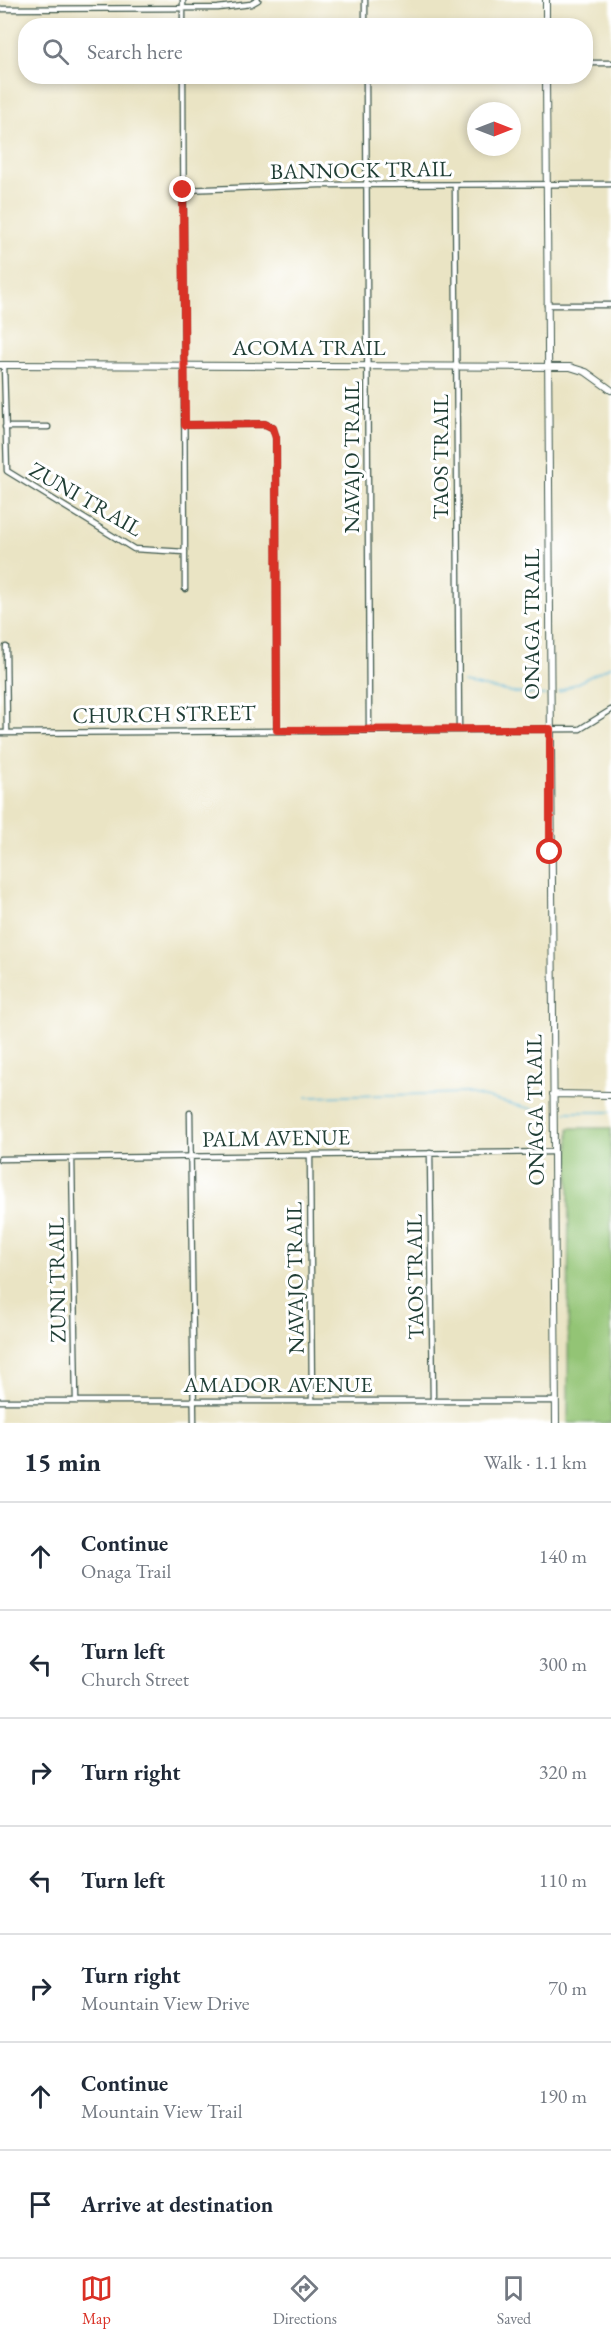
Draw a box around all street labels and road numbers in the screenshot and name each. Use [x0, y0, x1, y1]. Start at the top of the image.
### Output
street label: BANNOCK TRAIL [270, 154, 452, 186]
street label: ACOMA TRAIL [231, 333, 386, 362]
street label: NAVAJO TRAIL [337, 381, 366, 533]
street label: TAOS TRAIL [426, 394, 455, 520]
street label: ZUNI TRAIL [24, 455, 148, 543]
street label: ONAGA TRAIL [517, 548, 546, 700]
street label: CHURCH STREET [72, 698, 256, 730]
street label: ONAGA TRAIL [519, 1034, 551, 1186]
street label: PALM AVENUE [202, 1122, 350, 1154]
street label: NAVAJO TRAIL [279, 1201, 311, 1354]
street label: TAOS TRAIL [399, 1214, 431, 1340]
street label: ZUNI TRAIL [41, 1217, 73, 1343]
street label: AMADOR AVENUE [182, 1370, 373, 1399]

